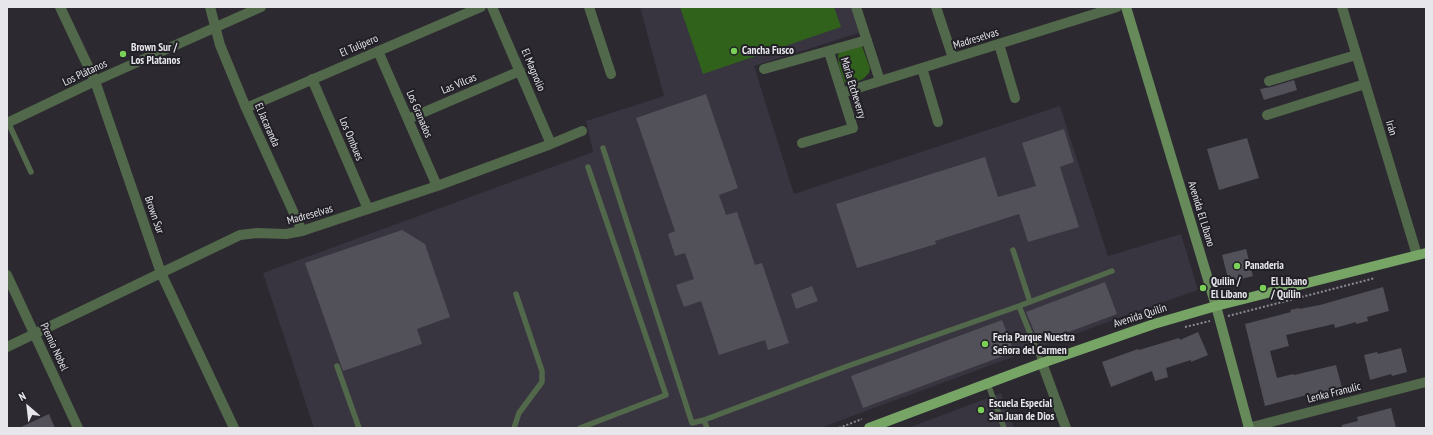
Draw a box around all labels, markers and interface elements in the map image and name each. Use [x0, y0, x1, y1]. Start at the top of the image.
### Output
street label: Madreselvas [952, 26, 1000, 52]
street label: El Tulipero [338, 32, 380, 60]
place label: Brown Sur / Los Platanos [131, 41, 180, 67]
place label: Cancha Fusco [742, 44, 794, 58]
marker: Cancha Fusco [729, 46, 739, 56]
street label: El Magnolio [518, 47, 548, 93]
marker: Brown Sur / Los Platanos [118, 49, 128, 59]
street label: María Etcheverry [837, 56, 869, 120]
street label: Los Plátanos [61, 57, 109, 89]
street label: Las Vilcas [439, 71, 479, 97]
street label: Los Granados [403, 88, 435, 140]
street label: El Jacaranda [252, 101, 282, 149]
street label: Los Ombues [336, 115, 366, 163]
street label: Irán [1383, 119, 1399, 137]
street label: Avenida El Líbano [1185, 180, 1217, 248]
street label: Brown Sur [141, 194, 167, 236]
street label: Madreselvas [286, 202, 334, 228]
place label: Panaderia [1245, 259, 1284, 273]
marker: Panaderia [1232, 261, 1242, 271]
place label: Quilin / El Líbano [1211, 275, 1247, 301]
place label: El Líbano / Quilin [1271, 275, 1307, 301]
marker: Quilin / El Líbano [1198, 283, 1208, 293]
marker: El Líbano / Quilin [1258, 283, 1268, 293]
street label: Avenida Quilín [1112, 301, 1168, 331]
street label: Premio Nobel [37, 321, 71, 373]
place label: Feria Parque Nuestra Señora del Carmen [993, 331, 1075, 357]
marker: Feria Parque Nuestra Señora del Carmen [980, 339, 990, 349]
street label: Lenka Franulic [1306, 380, 1362, 406]
north arrow [8, 387, 48, 427]
text: N [16, 389, 28, 404]
place label: Escuela Especial San Juan de Dios [989, 397, 1054, 423]
marker: Escuela Especial San Juan de Dios [976, 405, 986, 415]

